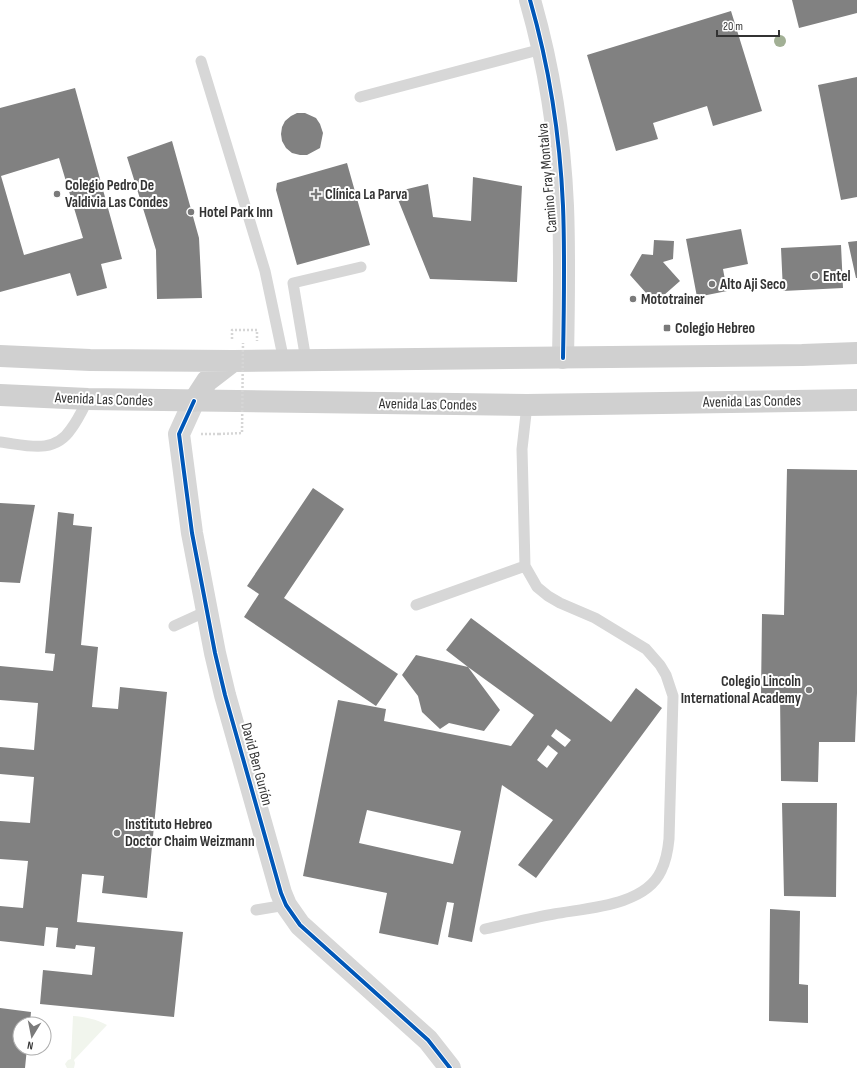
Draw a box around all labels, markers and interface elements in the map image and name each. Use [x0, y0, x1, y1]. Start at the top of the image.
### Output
scale bar [717, 12, 779, 38]
text: 20 m [723, 19, 743, 34]
street label: Camino Fray Montalva [533, 122, 562, 234]
place label: Colegio Pedro De Valdivia Las Condes [65, 176, 168, 212]
place label: Clínica La Parva [325, 185, 407, 204]
marker: Clínica La Parva [310, 188, 322, 200]
marker: Colegio Pedro De Valdivia Las Condes [52, 189, 62, 199]
place label: Hotel Park Inn [199, 203, 273, 222]
marker: Hotel Park Inn [186, 207, 196, 217]
place label: Entel [823, 267, 851, 286]
marker: Entel [810, 271, 820, 281]
place label: Alto Aji Seco [719, 275, 786, 294]
marker: Alto Aji Seco [707, 279, 717, 289]
place label: Mototrainer [641, 290, 705, 309]
marker: Mototrainer [628, 294, 638, 304]
place label: Colegio Hebreo [675, 319, 755, 338]
marker: Colegio Hebreo [662, 323, 672, 333]
street label: Avenida Las Condes [54, 388, 153, 411]
street label: Avenida Las Condes [702, 391, 801, 412]
street label: Avenida Las Condes [378, 394, 477, 415]
place label: Colegio Lincoln International Academy [681, 672, 802, 708]
marker: Colegio Lincoln International Academy [804, 685, 814, 695]
street label: David Ben Gurión [236, 721, 277, 808]
place label: Instituto Hebreo Doctor Chaim Weizmann [125, 815, 255, 851]
marker: Instituto Hebreo Doctor Chaim Weizmann [112, 828, 122, 838]
north arrow [12, 1016, 52, 1056]
text: N [26, 1038, 34, 1052]

